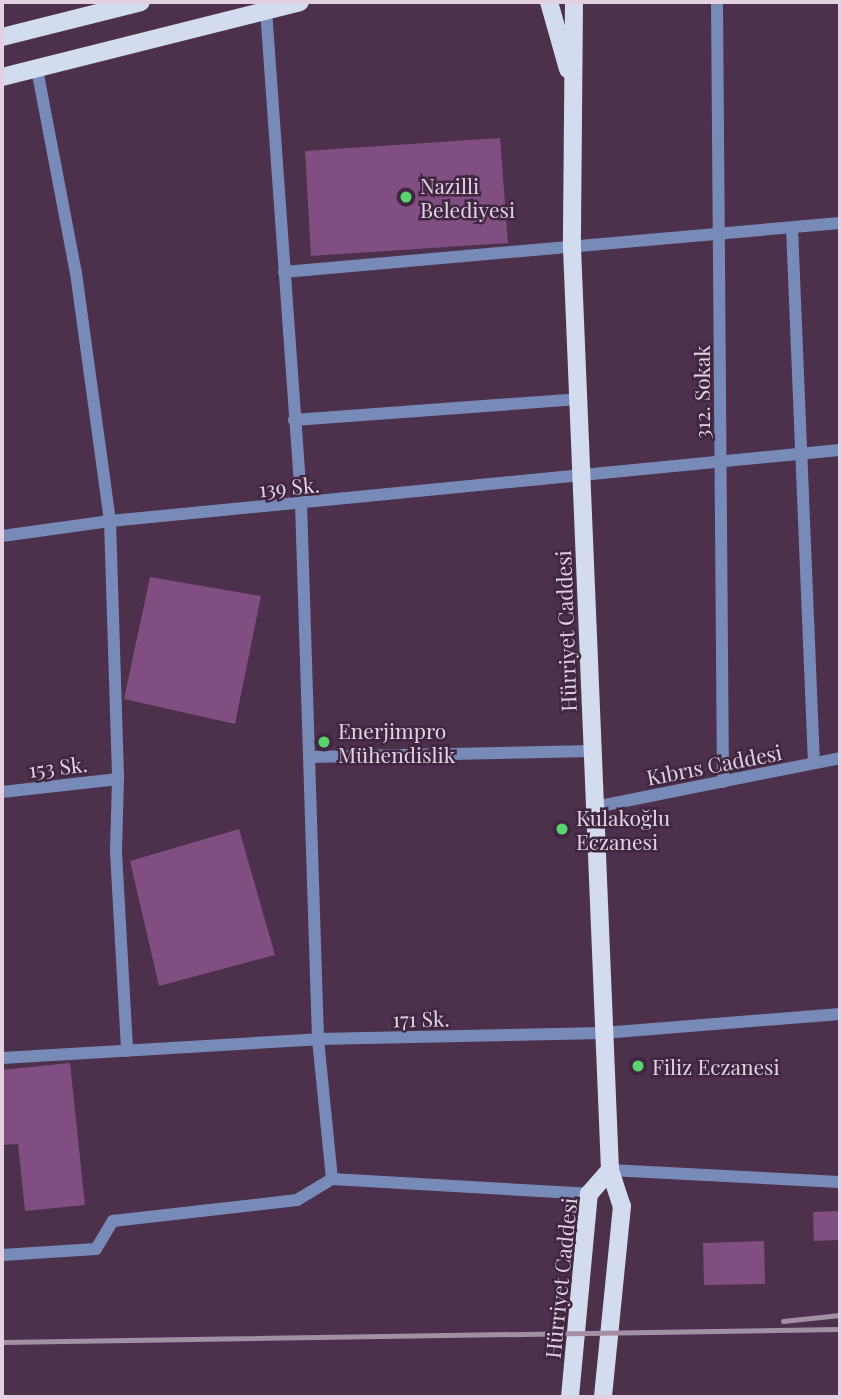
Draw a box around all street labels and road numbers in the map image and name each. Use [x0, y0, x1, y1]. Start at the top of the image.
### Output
street label: 312. Sokak [688, 345, 714, 439]
street label: 139 Sk. [258, 471, 320, 501]
street label: Hürriyet Caddesi [550, 550, 580, 712]
street label: Kıbrıs Caddesi [644, 739, 784, 789]
street label: 153 Sk. [27, 750, 89, 782]
street label: 171 Sk. [392, 1005, 450, 1031]
street label: Hürriyet Caddesi [539, 1196, 581, 1360]

